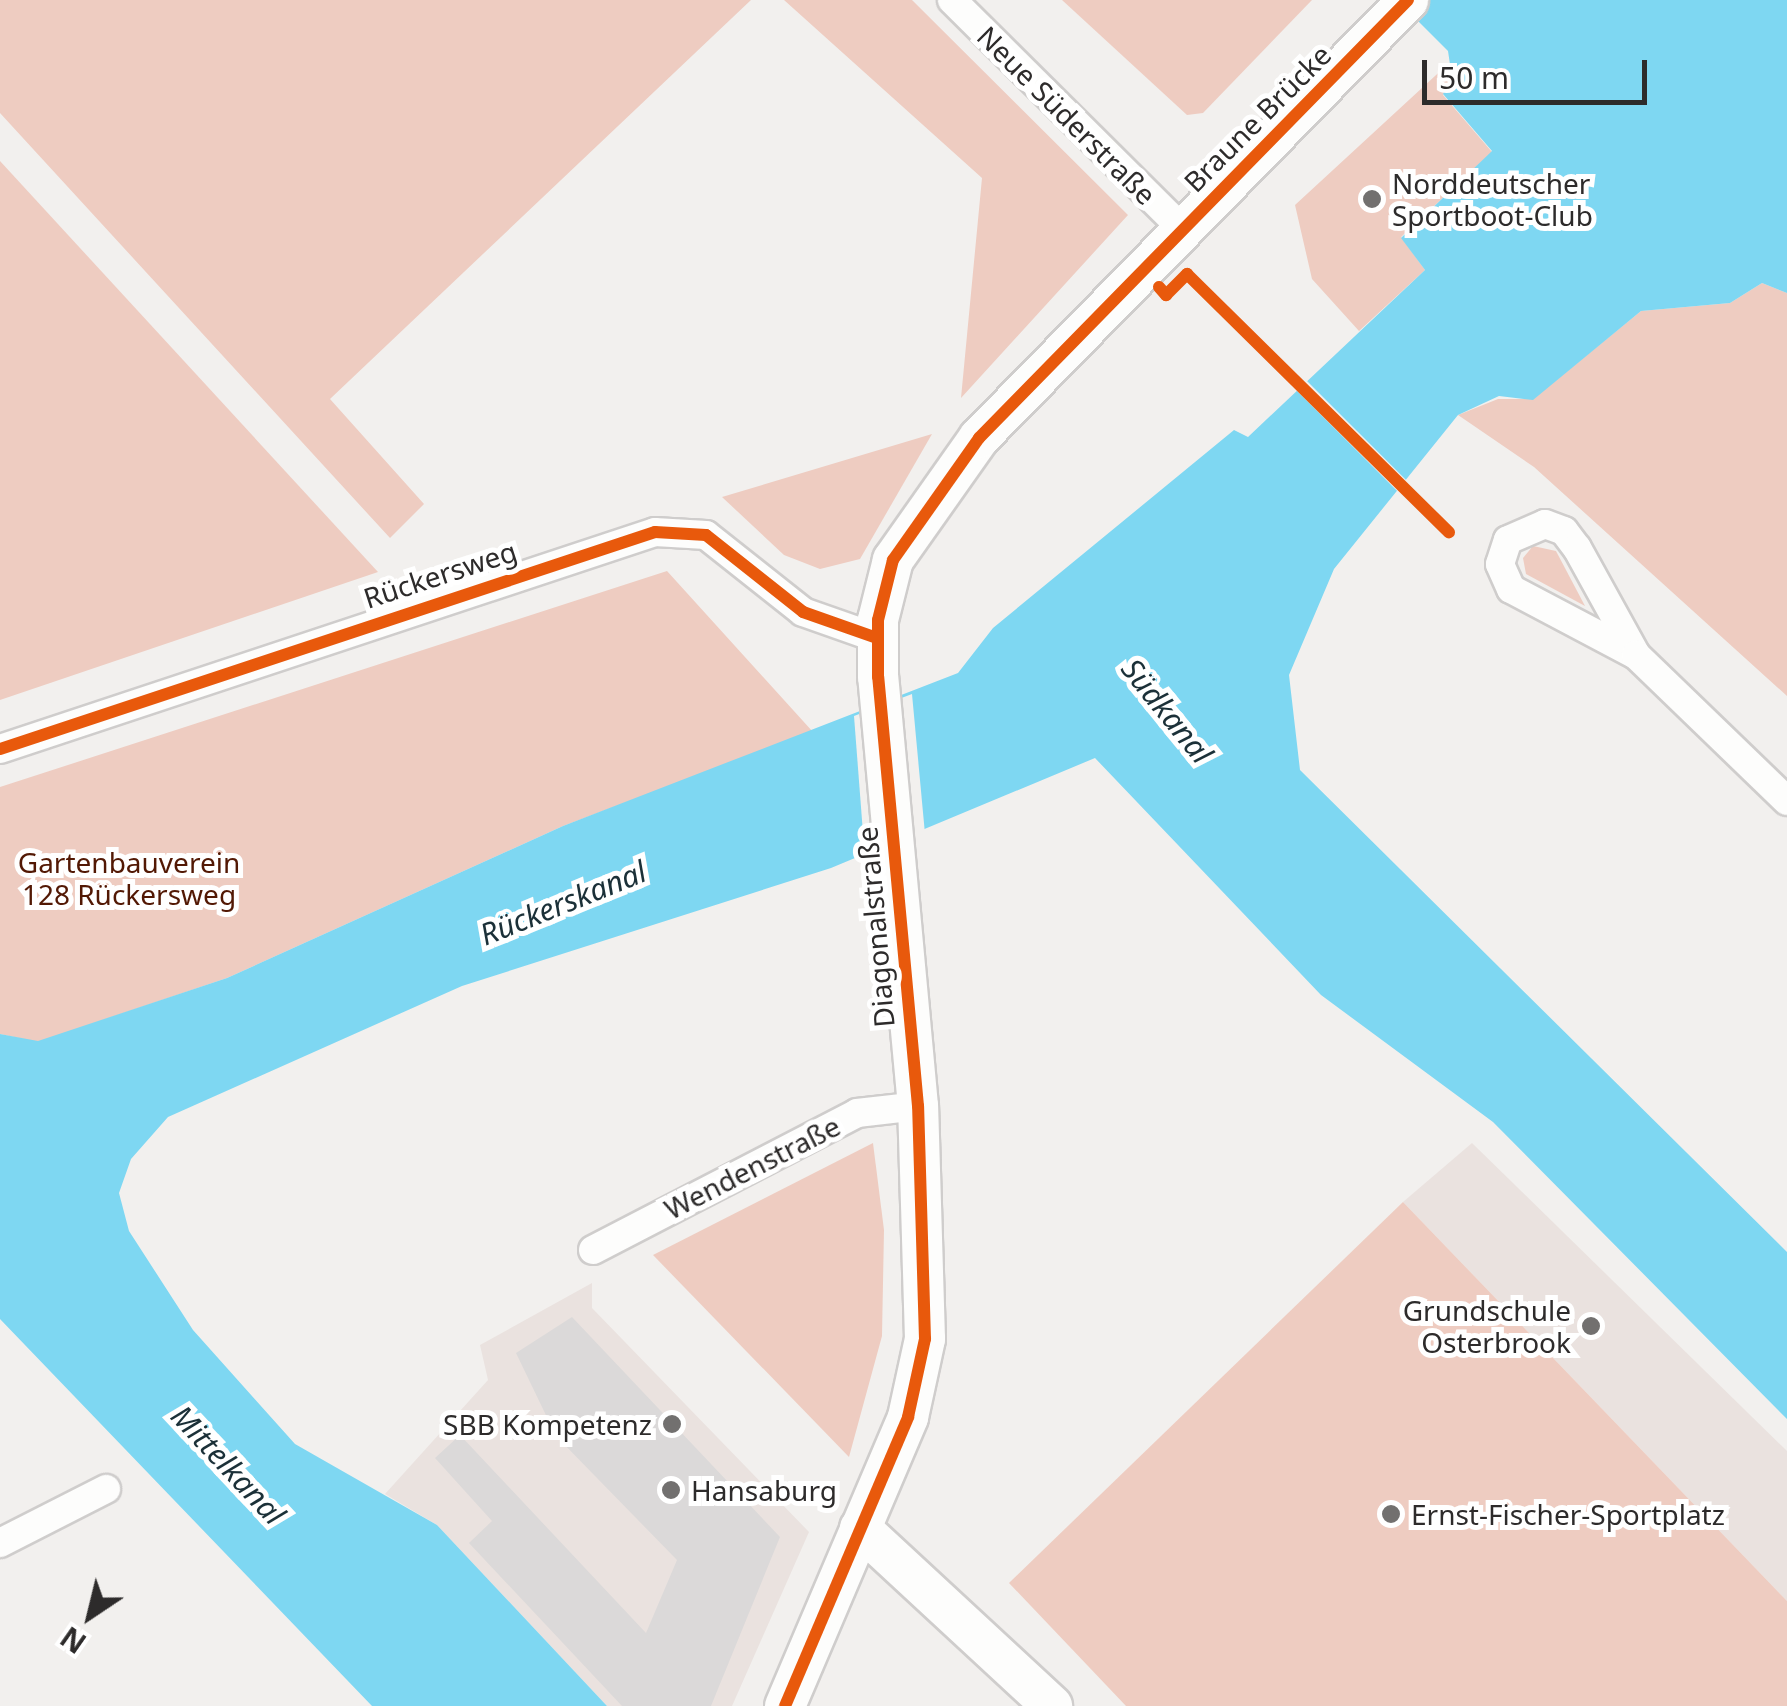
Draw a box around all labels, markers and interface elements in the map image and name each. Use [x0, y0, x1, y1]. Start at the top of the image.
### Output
street label: Neue Süderstraße [971, 19, 1163, 211]
street label: Braune Brücke [1177, 38, 1337, 198]
scale bar [1427, 40, 1652, 102]
text: 50 m [1439, 57, 1509, 98]
place label: Norddeutscher Sportboot-Club [1392, 166, 1593, 232]
marker: Norddeutscher Sportboot-Club [1361, 188, 1383, 210]
street label: Rückersweg [359, 533, 521, 615]
water label: Südkanal [1114, 652, 1220, 770]
street label: Diagonalstraße [849, 825, 901, 1029]
park label: Gartenbauverein 128 Rückersweg [18, 845, 240, 911]
water label: Rückerskanal [475, 853, 651, 953]
street label: Wendenstraße [659, 1108, 845, 1226]
place label: Grundschule Osterbrook [1403, 1293, 1571, 1359]
marker: Grundschule Osterbrook [1580, 1315, 1602, 1337]
water label: Mittelkanal [164, 1398, 292, 1532]
place label: SBB Kompetenz [443, 1407, 652, 1441]
marker: SBB Kompetenz [661, 1413, 683, 1435]
place label: Hansaburg [691, 1473, 837, 1507]
marker: Hansaburg [660, 1479, 682, 1501]
place label: Ernst-Fischer-Sportplatz [1411, 1497, 1725, 1531]
marker: Ernst-Fischer-Sportplatz [1380, 1503, 1402, 1525]
north arrow [40, 1566, 140, 1666]
text: N [53, 1618, 93, 1663]

